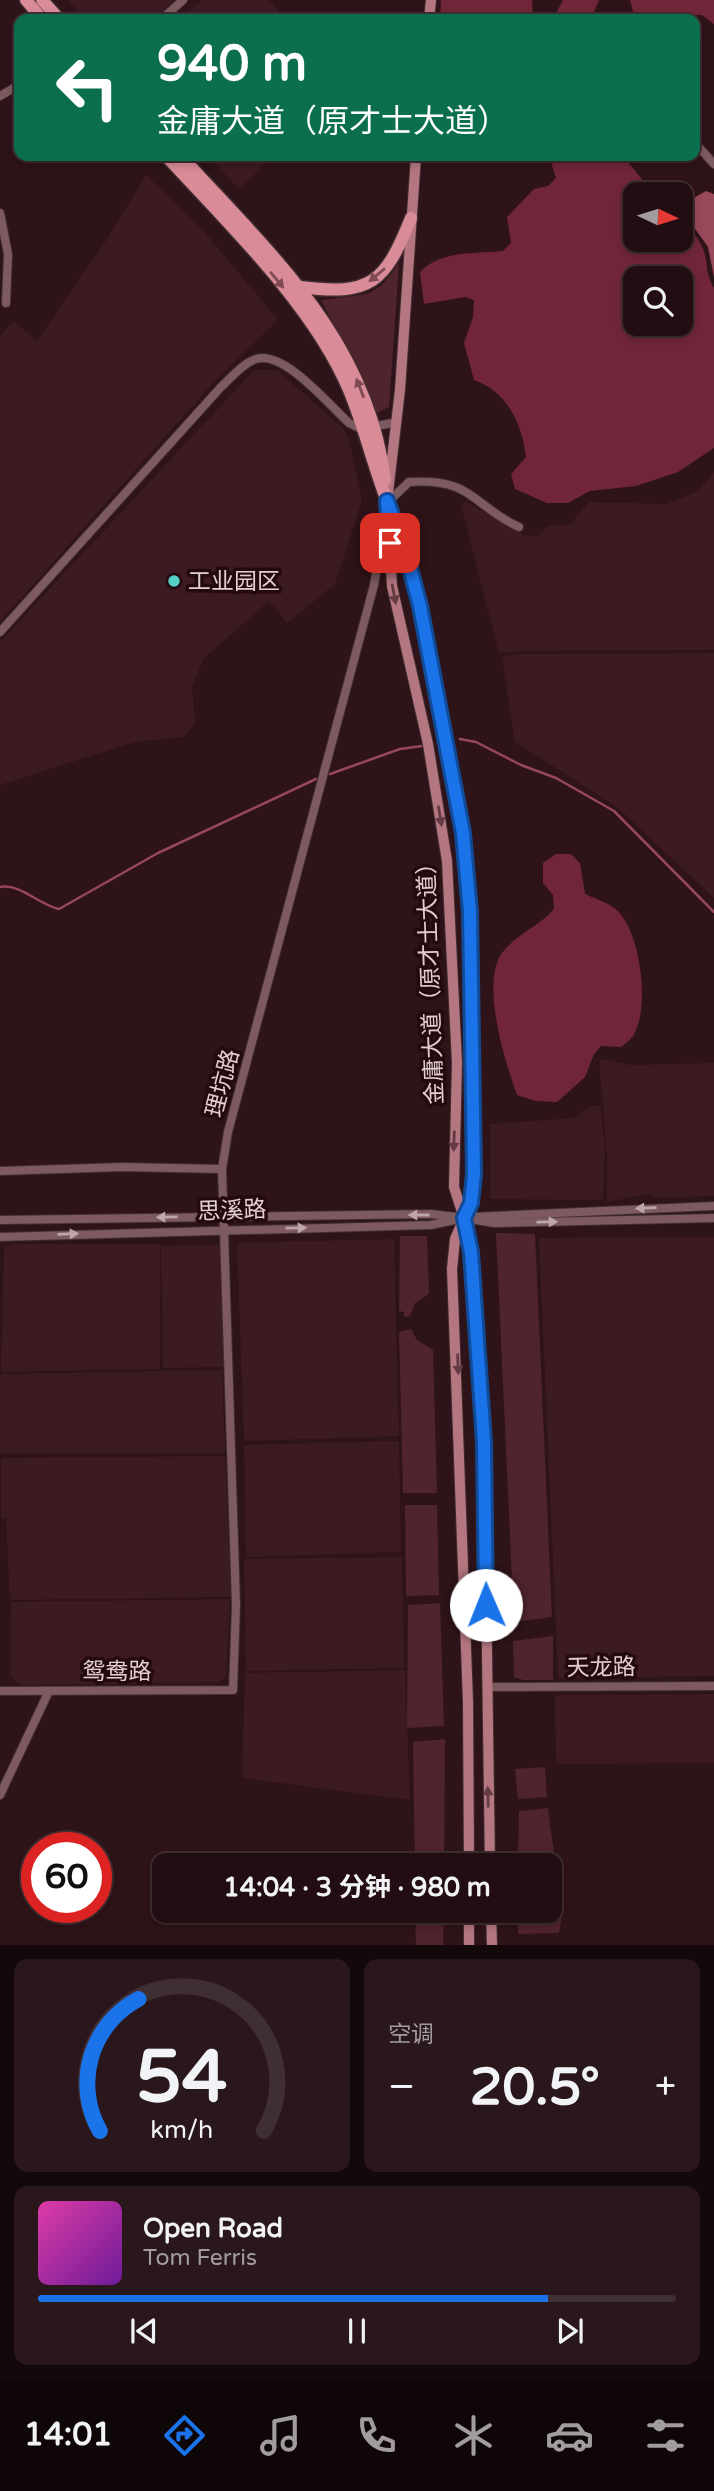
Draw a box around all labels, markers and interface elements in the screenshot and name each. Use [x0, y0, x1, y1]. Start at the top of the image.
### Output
text: 940 m [157, 35, 307, 94]
icon: left [42, 42, 133, 133]
text: 金庸大道（原才士大道） [157, 103, 509, 141]
north arrow [623, 182, 693, 252]
map controls [623, 182, 693, 336]
button: search [623, 266, 693, 336]
one-way arrow [368, 268, 386, 283]
one-way arrow [269, 271, 284, 288]
one-way arrow [355, 377, 366, 398]
pin [360, 513, 420, 573]
icon: arrive [371, 524, 409, 562]
place label: 工业园区 [188, 568, 280, 596]
marker: 工业园区 [166, 573, 182, 589]
one-way arrow [389, 583, 400, 605]
one-way arrow [435, 805, 446, 827]
street label: 金庸大道（原才士大道） [413, 851, 449, 1105]
street label: 理坑路 [201, 1046, 245, 1120]
one-way arrow [449, 1130, 460, 1152]
street label: 思溪路 [197, 1196, 267, 1226]
one-way arrow [635, 1203, 657, 1214]
one-way arrow [408, 1209, 430, 1220]
one-way arrow [156, 1211, 178, 1223]
one-way arrow [536, 1216, 558, 1227]
one-way arrow [285, 1222, 307, 1233]
one-way arrow [57, 1229, 79, 1240]
one-way arrow [452, 1354, 463, 1376]
position arrow [449, 1568, 523, 1642]
street label: 天龙路 [566, 1653, 636, 1683]
street label: 鸳鸯路 [83, 1658, 152, 1686]
one-way arrow [482, 1786, 494, 1808]
speed limit sign: 60 [21, 1832, 112, 1923]
text: 14:04 · 3 分钟 · 980 m [223, 1872, 491, 1903]
text: 空调 [388, 2021, 434, 2049]
text: 54 [136, 2035, 228, 2123]
text: 20.5° [470, 2056, 600, 2119]
text: − [388, 2064, 415, 2110]
text: + [655, 2064, 676, 2110]
text: km/h [151, 2115, 213, 2145]
text: Open Road [143, 2213, 283, 2244]
text: Tom Ferris [143, 2244, 257, 2272]
icon: previous [125, 2312, 163, 2350]
icon: pause [338, 2312, 376, 2350]
icon: next [551, 2312, 589, 2350]
icon: directions [160, 2411, 209, 2460]
icon: music [256, 2411, 305, 2460]
icon: phone [352, 2411, 401, 2460]
icon: climate [449, 2411, 498, 2460]
icon: car [545, 2411, 594, 2460]
icon: filters [641, 2411, 690, 2460]
text: 14:01 [24, 2416, 112, 2454]

